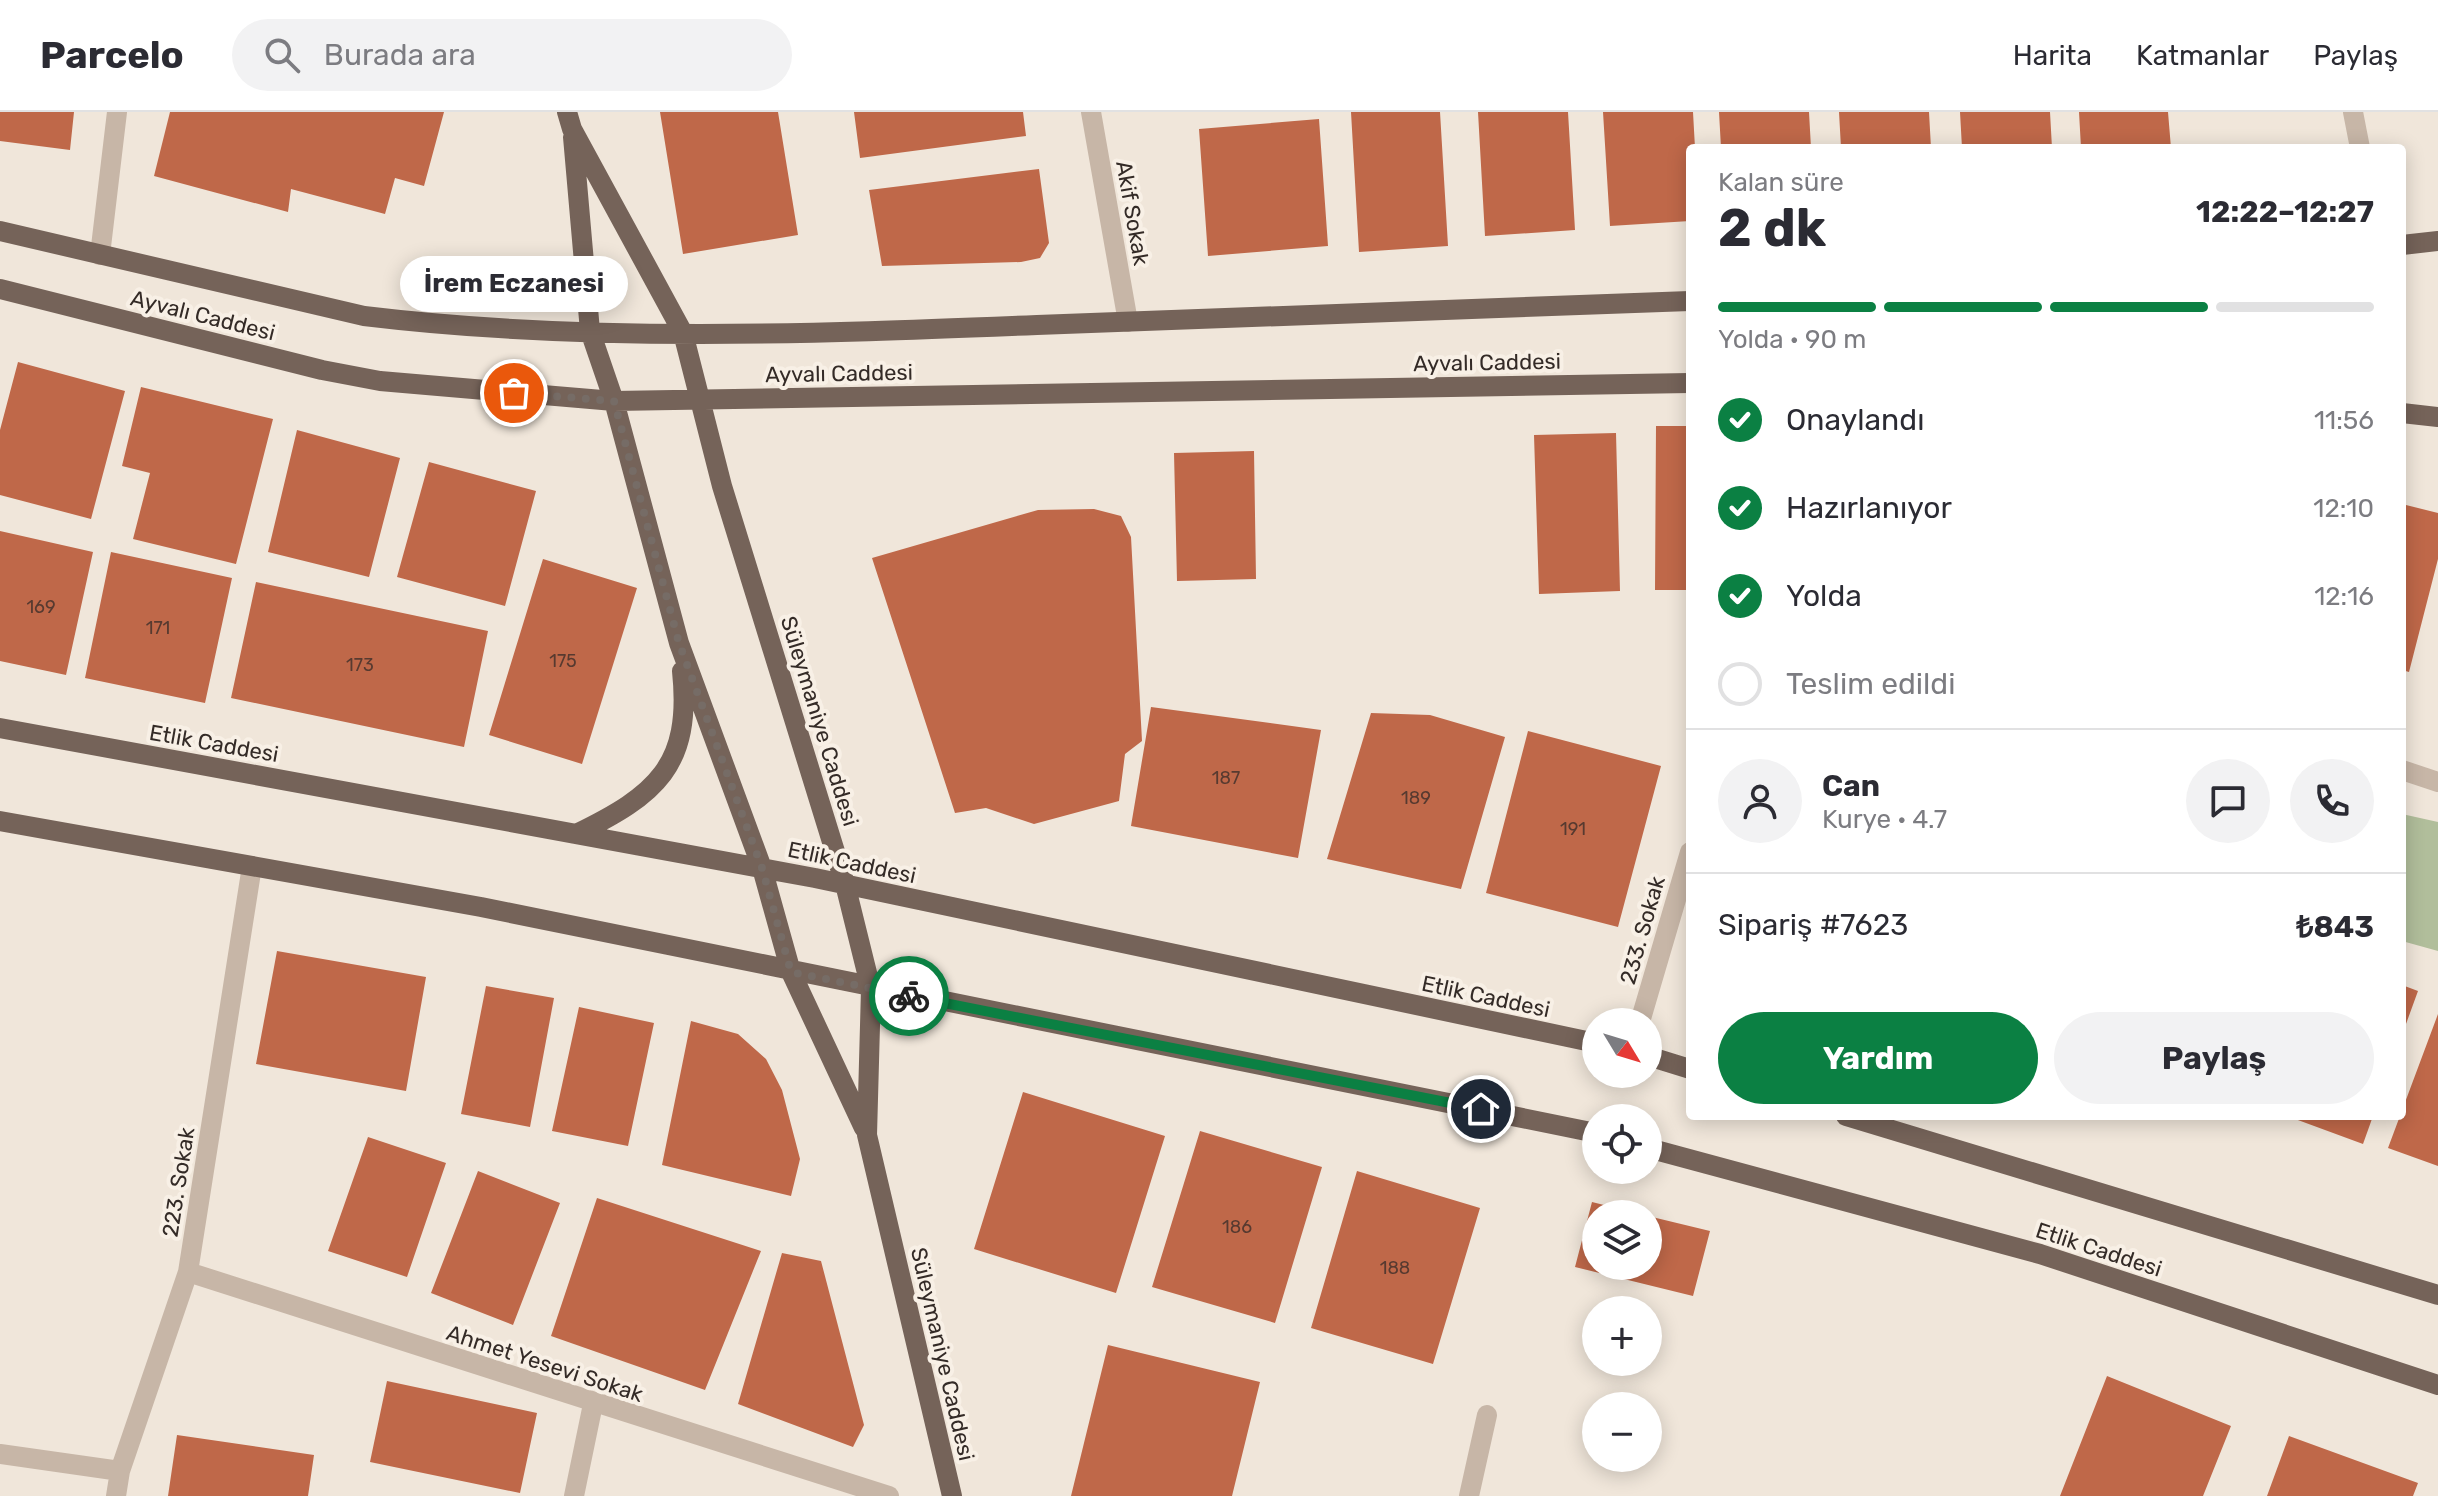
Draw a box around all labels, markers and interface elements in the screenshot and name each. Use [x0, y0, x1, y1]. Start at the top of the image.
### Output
search box [232, 19, 792, 91]
text: Parcelo [40, 32, 184, 78]
icon: search [260, 33, 304, 77]
text: Burada ara [324, 37, 476, 73]
text: Harita [2013, 39, 2092, 72]
text: Katmanlar [2136, 39, 2269, 72]
text: Paylaş [2313, 39, 2398, 72]
street label: Akif Sokak [1110, 159, 1155, 268]
text: Kalan süre [1718, 167, 1844, 198]
text: 12:22–12:27 [2196, 194, 2374, 230]
text: 2 dk [1718, 197, 1826, 259]
callout: İrem Eczanesi [400, 257, 628, 313]
text: İrem Eczanesi [424, 268, 604, 299]
street label: Ayvalı Caddesi [128, 284, 278, 346]
text: Yolda · 90 m [1718, 324, 1866, 355]
street label: Ayvalı Caddesi [1413, 348, 1561, 377]
pin [480, 359, 548, 427]
street label: Ayvalı Caddesi [765, 359, 913, 388]
icon: bag [492, 371, 536, 415]
icon: check [1718, 398, 1762, 442]
text: Onaylandı [1786, 402, 1924, 438]
text: 11:56 [2314, 405, 2374, 436]
icon: check [1718, 486, 1762, 530]
text: Hazırlanıyor [1786, 490, 1952, 526]
text: 12:10 [2313, 493, 2374, 524]
icon: check [1718, 574, 1762, 618]
text: Yolda [1786, 578, 1862, 614]
text: 12:16 [2314, 581, 2374, 612]
house number: 169 [26, 596, 56, 618]
street label: Süleymaniye Caddesi [775, 613, 864, 829]
house number: 171 [146, 617, 170, 639]
house number: 175 [549, 650, 577, 672]
house number: 173 [346, 654, 374, 676]
text: Teslim edildi [1786, 666, 1955, 702]
street label: Etlik Caddesi [147, 719, 281, 768]
button: person [1718, 759, 1802, 843]
button: chat [2186, 759, 2270, 843]
button: phone [2290, 759, 2374, 843]
house number: 187 [1212, 767, 1240, 789]
text: Can [1822, 768, 1880, 804]
house number: 189 [1401, 787, 1431, 809]
text: Kurye · 4.7 [1822, 804, 1947, 835]
house number: 191 [1560, 818, 1586, 840]
street label: Etlik Caddesi [785, 836, 919, 889]
street label: 233. Sokak [1614, 872, 1671, 987]
text: Sipariş #7623 [1718, 907, 1908, 943]
text: ₺843 [2296, 909, 2374, 945]
courier [869, 956, 949, 1036]
street label: Etlik Caddesi [1419, 970, 1553, 1023]
icon: bike [887, 974, 931, 1018]
north arrow [1582, 1008, 1662, 1088]
map controls [1582, 1008, 1662, 1472]
button: Yardım [1718, 1012, 2038, 1104]
button: Paylaş [2054, 1012, 2374, 1104]
pin [1447, 1075, 1515, 1143]
icon: home [1459, 1087, 1503, 1131]
button: locate [1582, 1104, 1662, 1184]
street label: 223. Sokak [156, 1125, 201, 1239]
button: layers [1582, 1200, 1662, 1280]
house number: 186 [1222, 1216, 1252, 1238]
street label: Etlik Caddesi [2032, 1216, 2165, 1283]
street label: Süleymaniye Caddesi [905, 1245, 980, 1463]
house number: 188 [1380, 1257, 1410, 1279]
button: + [1582, 1296, 1662, 1376]
street label: Ahmet Yesevi Sokak [443, 1319, 647, 1408]
button: − [1582, 1392, 1662, 1472]

